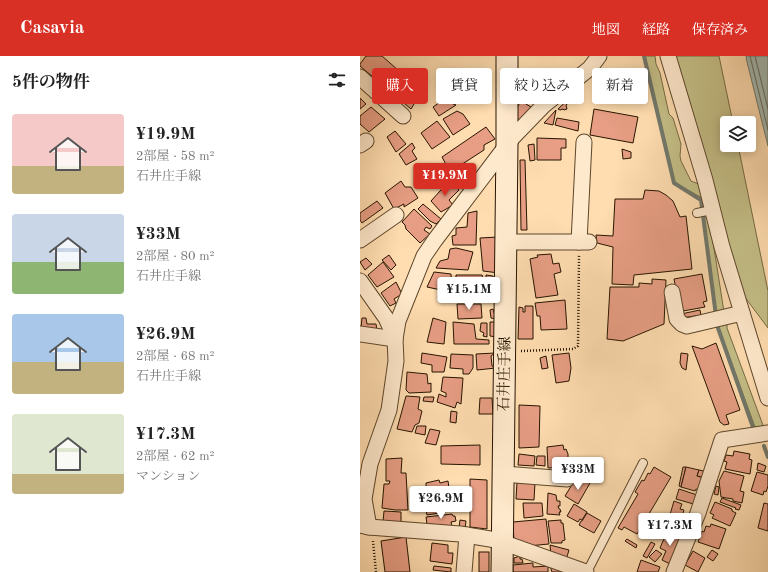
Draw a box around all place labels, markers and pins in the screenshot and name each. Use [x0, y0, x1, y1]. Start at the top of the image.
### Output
pin: ¥19.9M [412, 163, 478, 197]
pin: ¥15.1M [436, 277, 502, 311]
pin: ¥33M [554, 457, 602, 491]
pin: ¥26.9M [408, 486, 474, 520]
pin: ¥17.3M [637, 513, 703, 547]

